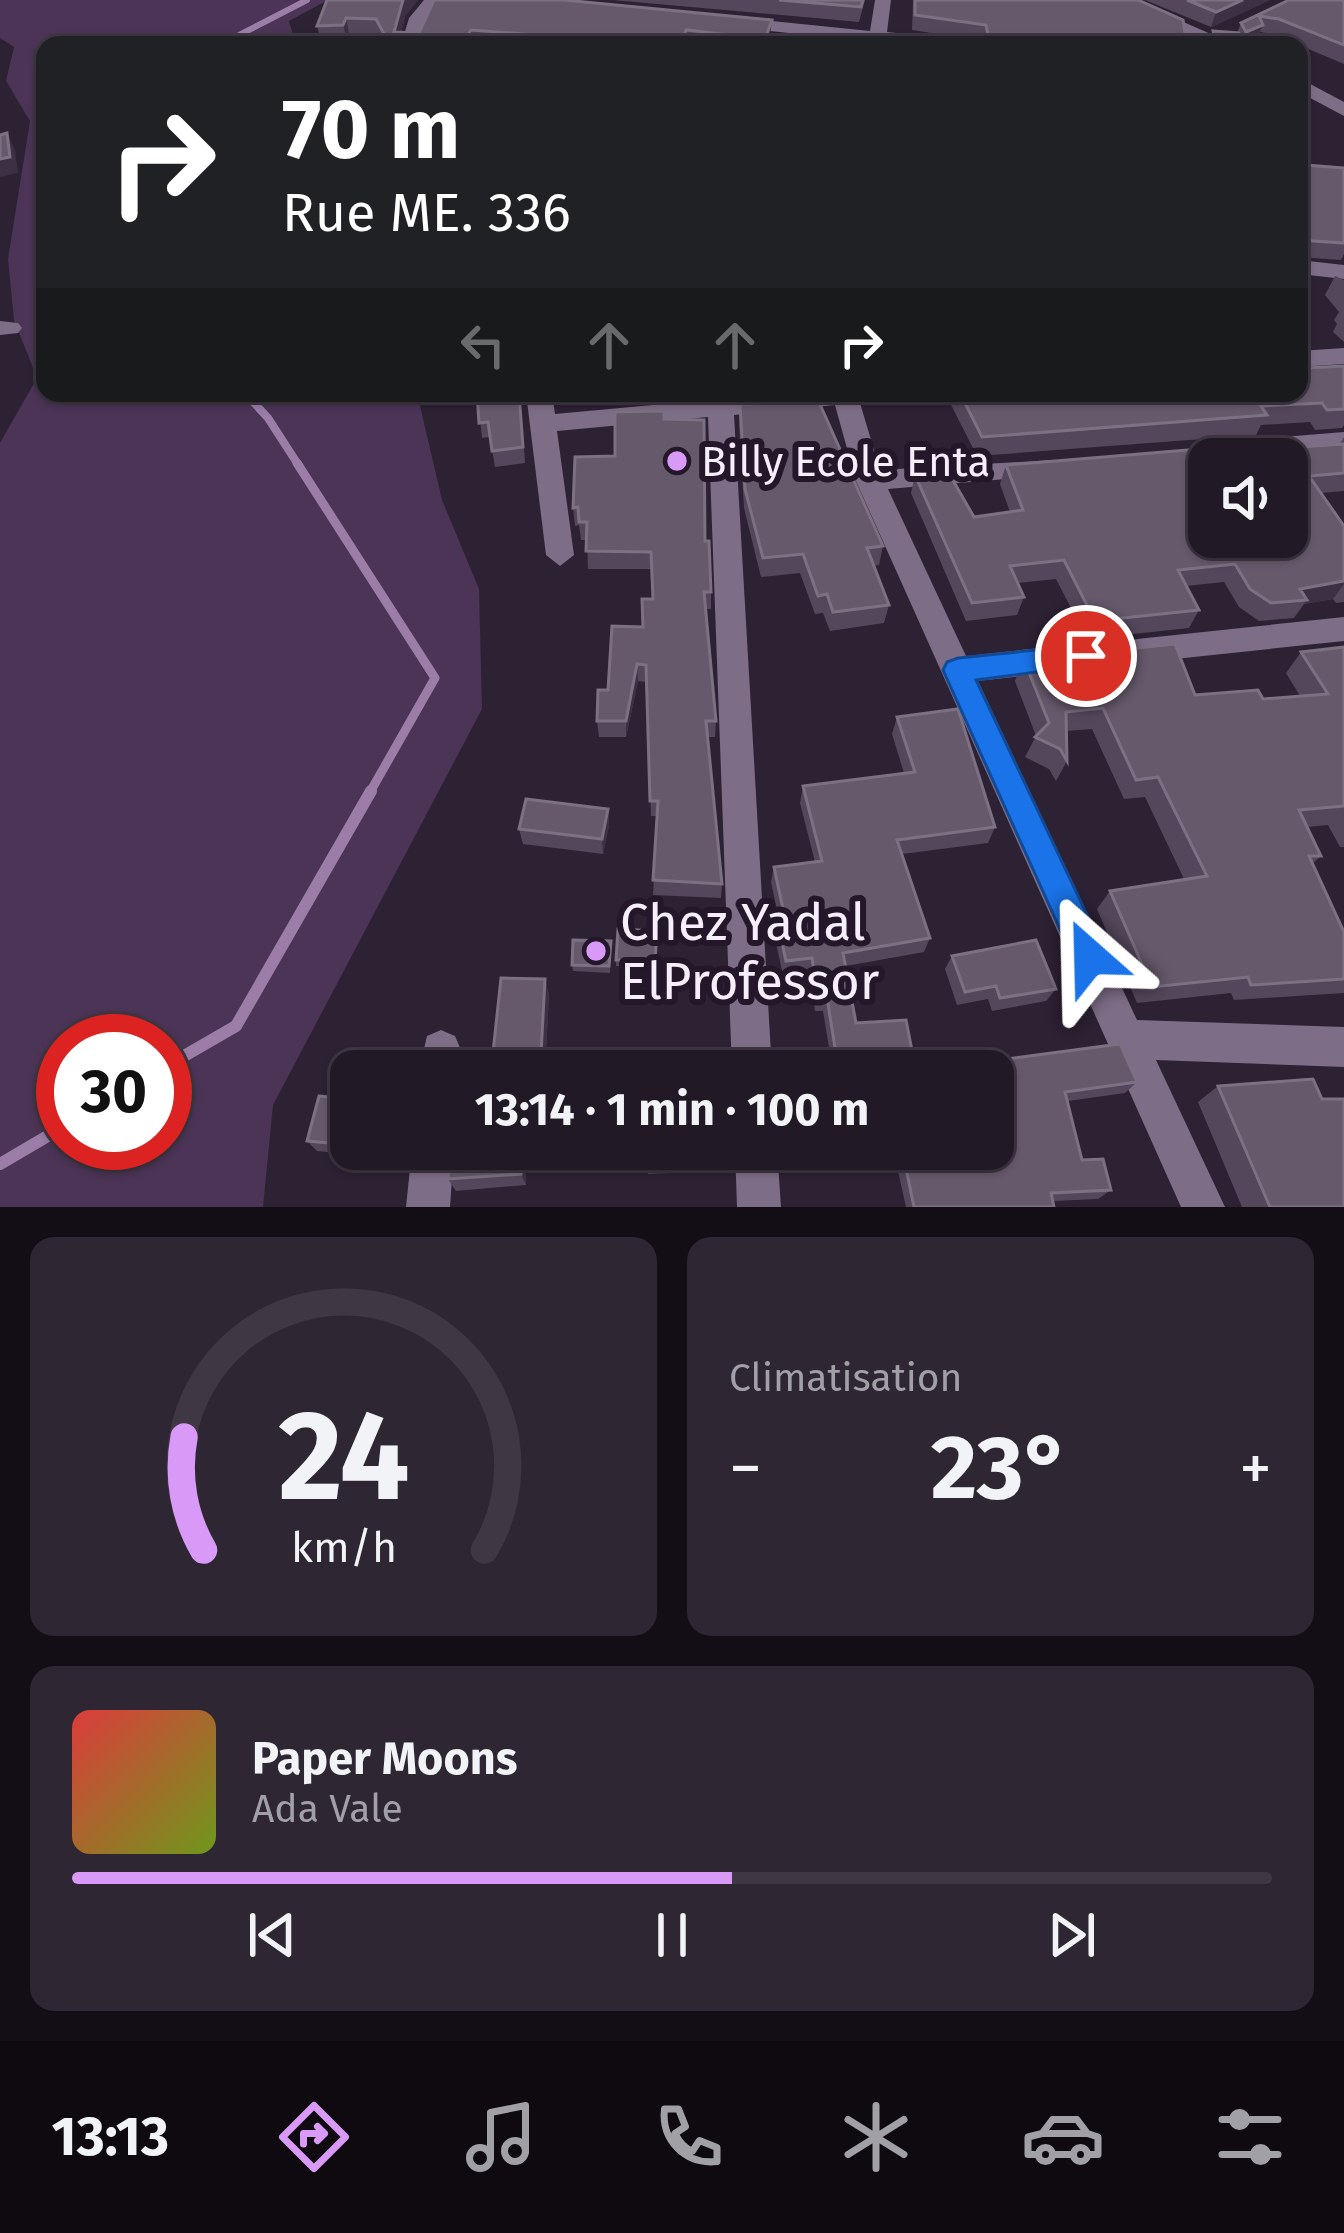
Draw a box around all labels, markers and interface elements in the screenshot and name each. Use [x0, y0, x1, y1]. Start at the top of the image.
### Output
text: 70 m [282, 79, 460, 180]
icon: right [84, 84, 240, 240]
text: Rue ME. 336 [282, 181, 571, 245]
icon: left [450, 312, 516, 378]
icon: ahead [576, 312, 642, 378]
icon: ahead [702, 312, 768, 378]
icon: right [828, 312, 894, 378]
place label: Billy Ecole Enta [701, 437, 990, 487]
map controls [1188, 438, 1308, 558]
button: sound [1188, 438, 1308, 558]
marker: Billy Ecole Enta [664, 448, 690, 474]
pin [1035, 605, 1137, 707]
icon: arrive [1053, 623, 1119, 689]
place label: Chez Yadal ElProfessor [620, 892, 880, 1013]
position arrow [1027, 894, 1153, 1020]
marker: Chez Yadal ElProfessor [583, 938, 609, 964]
speed limit sign: 30 [36, 1014, 192, 1170]
text: 13:14 · 1 min · 100 m [475, 1083, 869, 1137]
text: Climatisation [729, 1355, 962, 1401]
text: 24 [278, 1382, 409, 1532]
text: 23° [931, 1414, 1070, 1522]
text: − [729, 1429, 762, 1508]
text: + [1239, 1429, 1272, 1508]
text: km/h [290, 1521, 397, 1572]
text: Paper Moons [252, 1732, 517, 1786]
text: Ada Vale [252, 1786, 403, 1832]
icon: previous [239, 1902, 305, 1968]
icon: pause [639, 1902, 705, 1968]
icon: next [1039, 1902, 1105, 1968]
icon: directions [272, 2095, 356, 2179]
icon: music [459, 2095, 543, 2179]
icon: phone [647, 2095, 731, 2179]
icon: climate [834, 2095, 918, 2179]
icon: car [1021, 2095, 1105, 2179]
icon: filters [1208, 2095, 1292, 2179]
text: 13:13 [52, 2105, 169, 2169]

